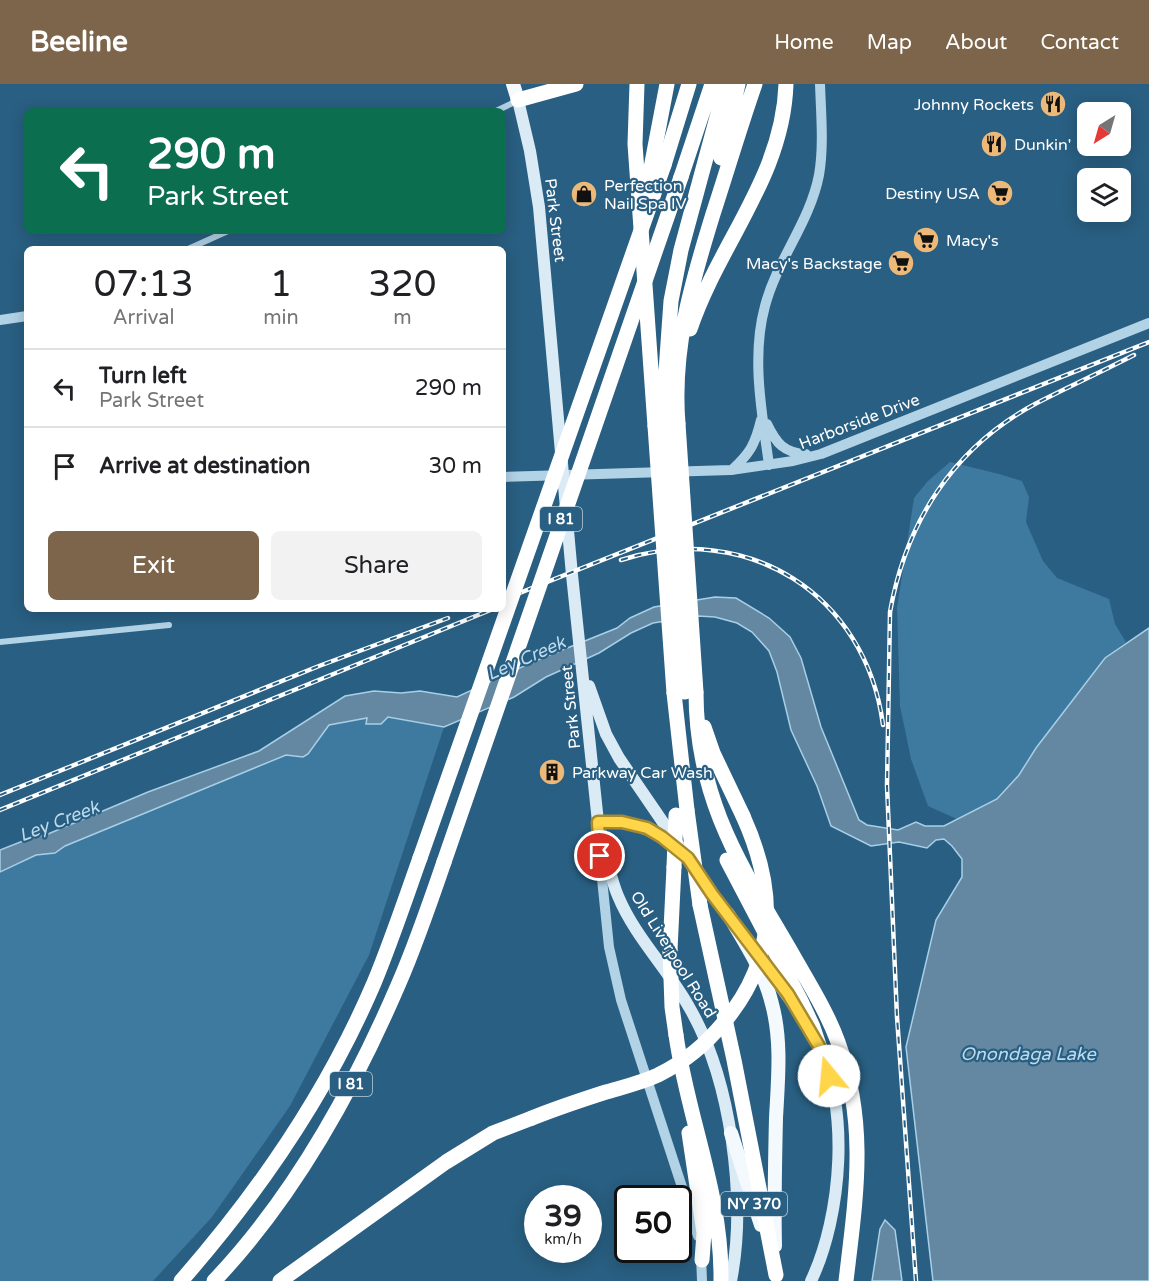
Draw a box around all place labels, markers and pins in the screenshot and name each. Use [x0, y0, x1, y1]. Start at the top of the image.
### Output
restaurant icon: Johnny Rockets [1038, 89, 1068, 119]
place label: Johnny Rockets [914, 95, 1034, 115]
restaurant icon: Dunkin' [979, 129, 1009, 159]
place label: Dunkin' [1014, 135, 1071, 155]
place label: Perfection Nail Spa IV [604, 176, 687, 214]
supermarket icon: Destiny USA [985, 178, 1015, 208]
shop icon: Perfection Nail Spa IV [569, 179, 599, 209]
place label: Destiny USA [885, 184, 980, 204]
supermarket icon: Macy's [911, 225, 941, 255]
place label: Macy's [946, 231, 999, 251]
supermarket icon: Macy's Backstage [886, 248, 916, 278]
place label: Macy's Backstage [746, 254, 882, 274]
building icon: Parkway Car Wash [537, 757, 567, 787]
place label: Parkway Car Wash [572, 763, 713, 783]
pin [574, 830, 625, 881]

